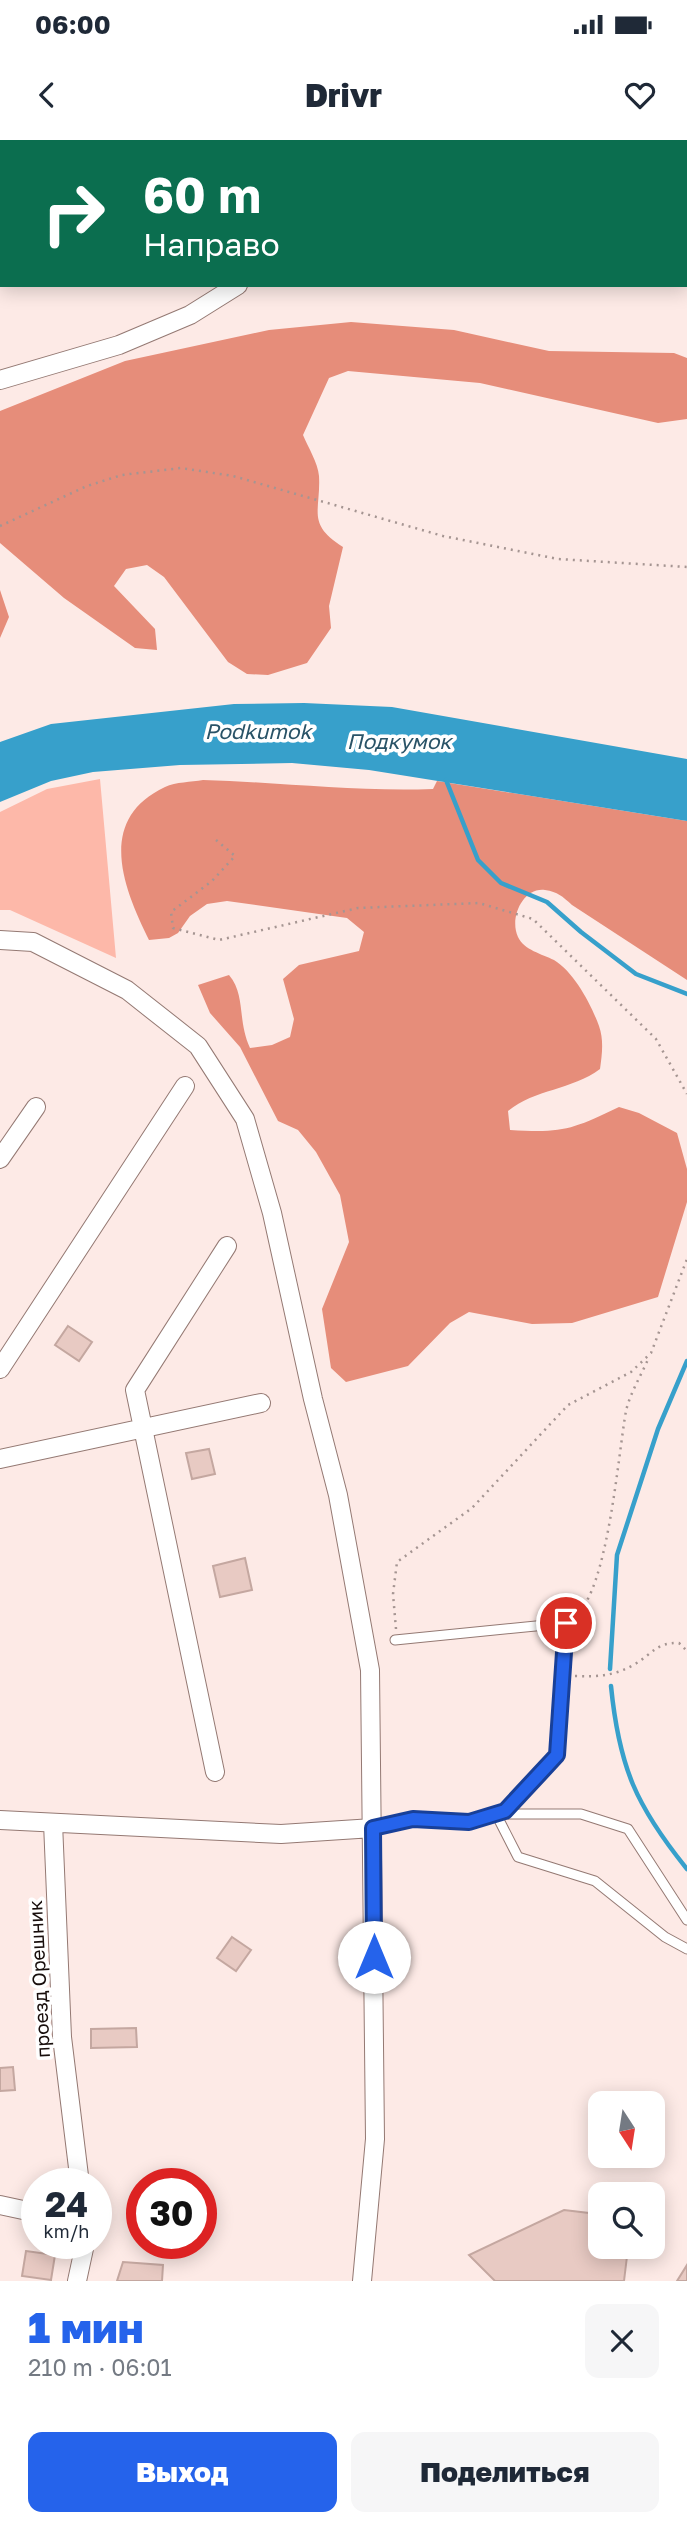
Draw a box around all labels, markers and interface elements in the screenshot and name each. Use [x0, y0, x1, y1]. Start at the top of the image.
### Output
text: 06:00 [35, 9, 111, 40]
icon: back [28, 76, 66, 114]
text: Drivr [305, 76, 382, 114]
icon: heart [621, 76, 659, 114]
text: 60 m [143, 165, 261, 224]
icon: right [28, 168, 119, 259]
text: Направо [143, 225, 280, 263]
water label: Podkumok [205, 718, 313, 744]
water label: Подкумок [347, 728, 454, 754]
pin [536, 1593, 596, 1653]
icon: arrive [547, 1604, 585, 1642]
street label: проезд Орешник [23, 1899, 54, 2059]
position arrow [337, 1920, 411, 1994]
north arrow [588, 2091, 665, 2168]
map controls [588, 2091, 665, 2259]
speed limit sign: 30 [126, 2168, 217, 2259]
button: search [588, 2182, 665, 2259]
text: 24 [45, 2183, 88, 2225]
text: km/h [44, 2220, 89, 2242]
text: 1 мин [28, 2302, 144, 2352]
button: close [585, 2304, 659, 2378]
text: 210 m · 06:01 [28, 2353, 172, 2381]
button: Выход [28, 2432, 337, 2512]
button: Поделиться [351, 2432, 659, 2512]

